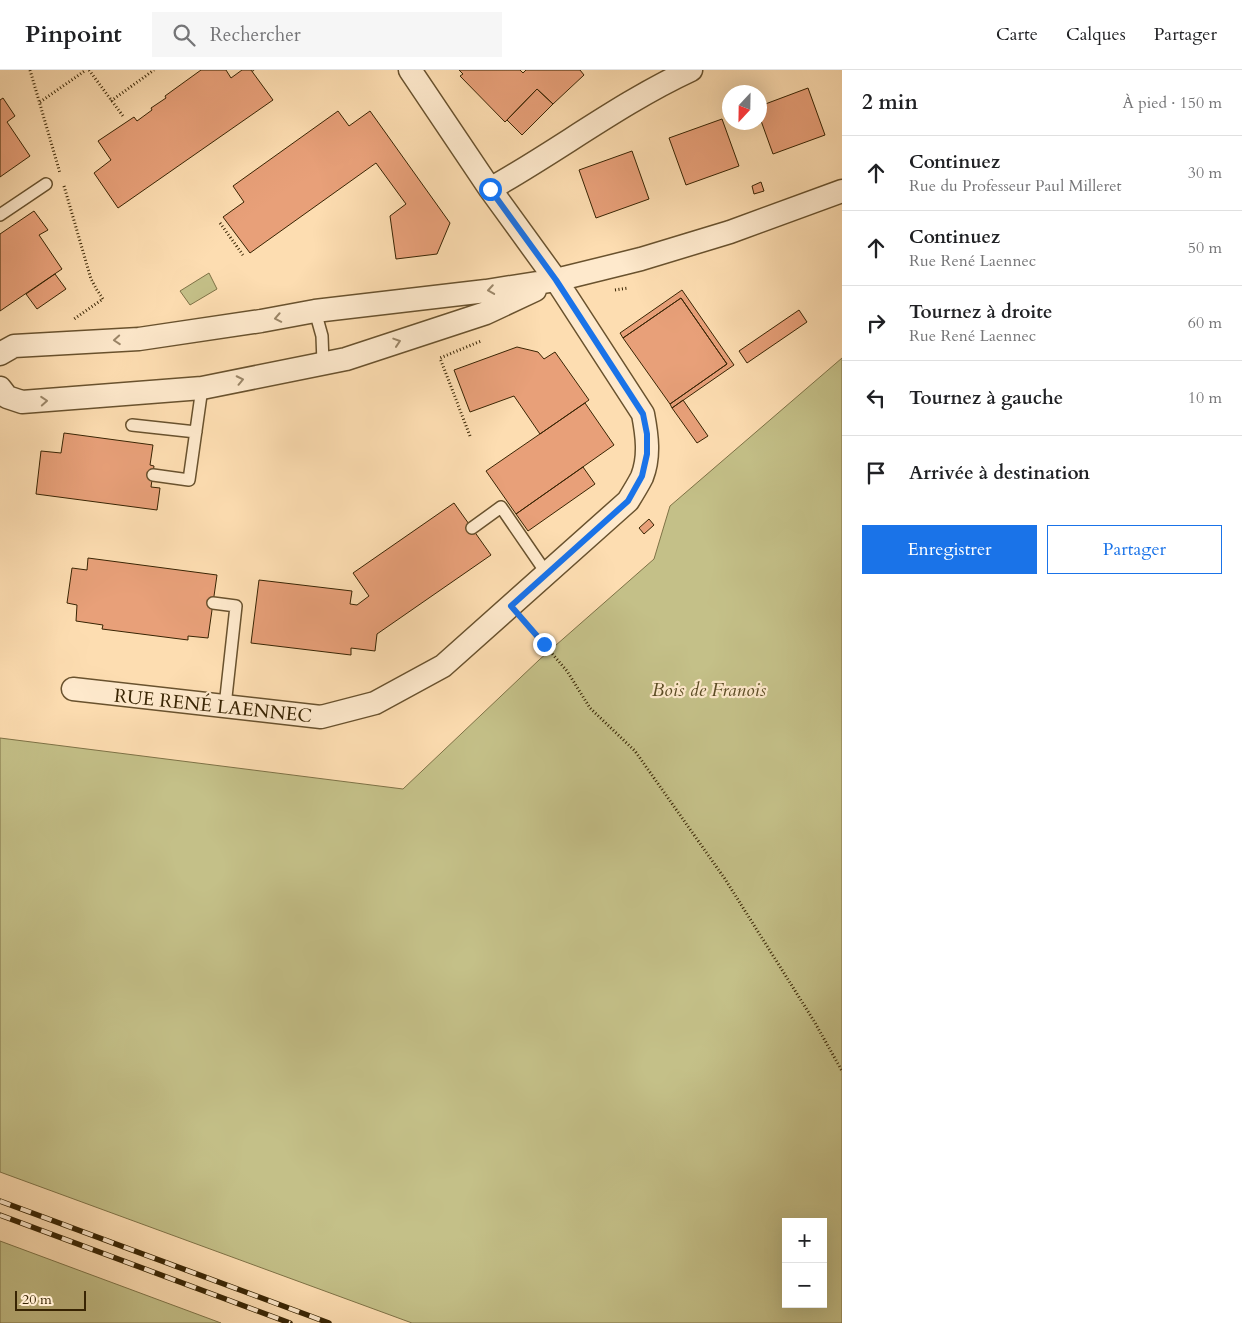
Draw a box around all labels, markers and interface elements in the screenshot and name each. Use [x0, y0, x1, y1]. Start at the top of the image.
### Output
search box [152, 12, 502, 57]
text: Pinpoint [25, 18, 122, 51]
icon: search [170, 21, 198, 49]
text: Rechercher [210, 22, 301, 48]
text: Carte [996, 22, 1038, 47]
text: Calques [1066, 22, 1126, 47]
text: Partager [1154, 22, 1217, 47]
north arrow [722, 85, 767, 130]
text: 2 min [862, 88, 918, 117]
text: À pied · 150 m [1122, 92, 1222, 114]
text: Continuez [909, 149, 1000, 175]
icon: ahead [862, 159, 890, 187]
text: 30 m [1188, 162, 1222, 184]
text: Rue du Professeur Paul Milleret [909, 175, 1122, 197]
route start [479, 178, 502, 201]
text: Continuez [909, 224, 1000, 250]
icon: ahead [862, 234, 890, 262]
text: 50 m [1188, 237, 1222, 259]
text: Rue René Laennec [909, 250, 1036, 272]
one-way arrow [487, 285, 495, 295]
text: Tournez à droite [909, 299, 1052, 325]
icon: right [862, 309, 890, 337]
text: 60 m [1188, 312, 1222, 334]
one-way arrow [274, 313, 282, 323]
text: Rue René Laennec [909, 325, 1036, 347]
one-way arrow [113, 335, 121, 346]
one-way arrow [393, 338, 401, 348]
one-way arrow [235, 376, 244, 386]
icon: left [862, 384, 890, 412]
text: Tournez à gauche [909, 385, 1063, 411]
text: 10 m [1188, 387, 1222, 409]
one-way arrow [40, 395, 48, 406]
icon: arrive [862, 459, 890, 487]
text: Arrivée à destination [909, 460, 1090, 486]
button: Enregistrer [862, 525, 1037, 574]
button: Partager [1047, 525, 1222, 574]
route end [533, 633, 556, 656]
park label: Bois de Franois [652, 677, 767, 703]
street label: RUE RENÉ LAENNEC [113, 683, 313, 729]
map controls [782, 1218, 827, 1308]
button: + [782, 1218, 827, 1263]
button: − [782, 1263, 827, 1308]
scale bar [15, 1288, 86, 1311]
text: 20 m [22, 1290, 52, 1309]

